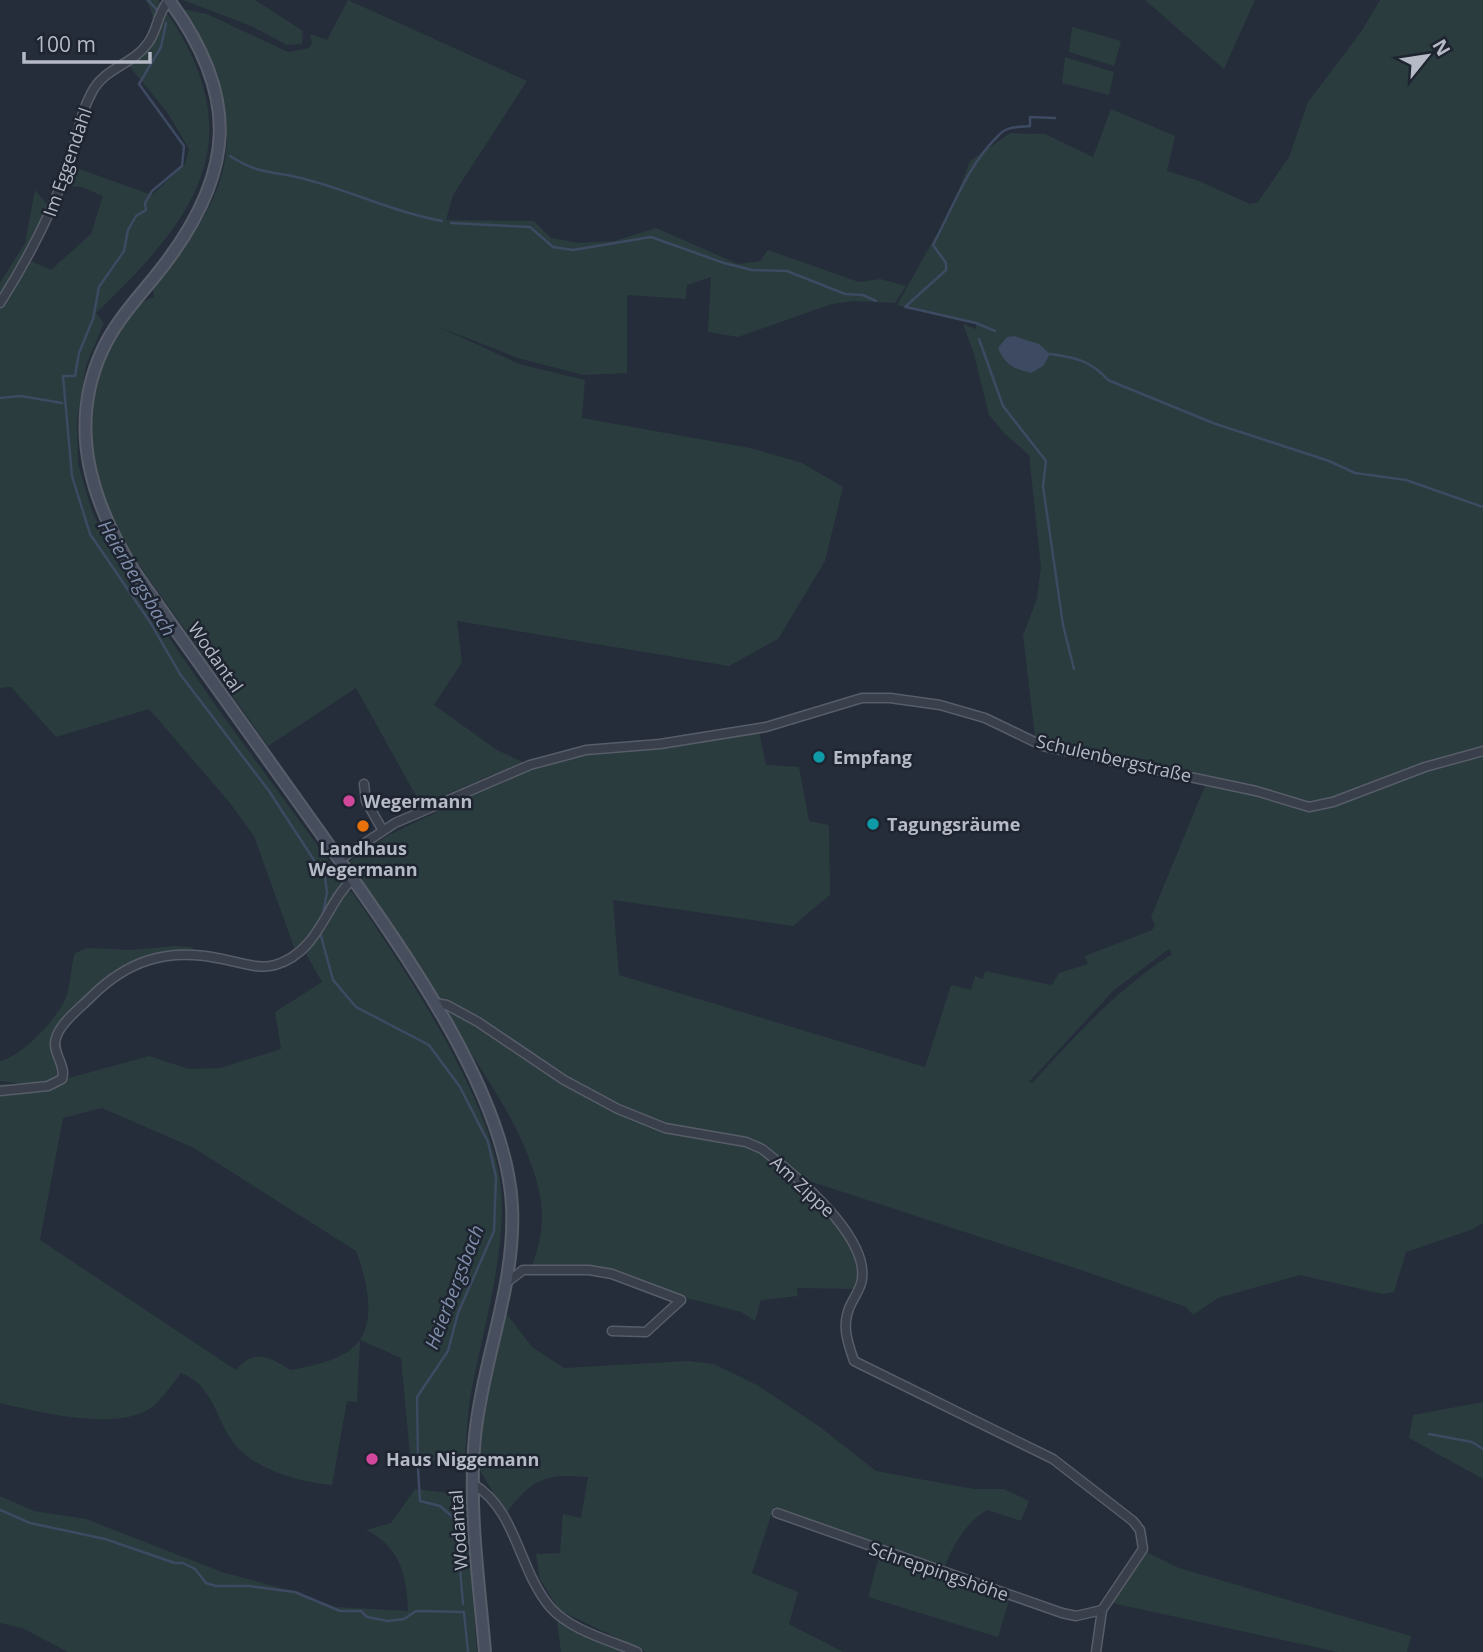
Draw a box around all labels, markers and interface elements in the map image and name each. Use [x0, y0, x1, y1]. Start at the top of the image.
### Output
scale bar [24, 21, 150, 65]
north arrow [1392, 21, 1462, 91]
text: 100 m [35, 30, 96, 58]
text: N [1427, 34, 1457, 61]
street label: Im Eggendahl [37, 104, 97, 220]
water label: Heierbergsbach [92, 515, 182, 641]
street label: Wodantal [183, 617, 249, 697]
street label: Schulenbergstraße [1034, 729, 1194, 787]
place label: Empfang [833, 745, 912, 769]
marker: Empfang [811, 749, 827, 765]
place label: Wegermann [363, 789, 472, 813]
marker: Wegermann [341, 793, 357, 809]
place label: Tagungsräume [887, 812, 1020, 836]
marker: Tagungsräume [865, 816, 881, 832]
marker: Landhaus Wegermann [355, 818, 371, 834]
place label: Landhaus Wegermann [308, 836, 418, 881]
street label: Am Zippe [766, 1150, 840, 1222]
water label: Heierbergsbach [418, 1221, 490, 1353]
place label: Haus Niggemann [386, 1447, 539, 1471]
marker: Haus Niggemann [364, 1451, 380, 1467]
street label: Wodantal [443, 1489, 473, 1571]
street label: Schreppingshöhe [866, 1536, 1012, 1606]

